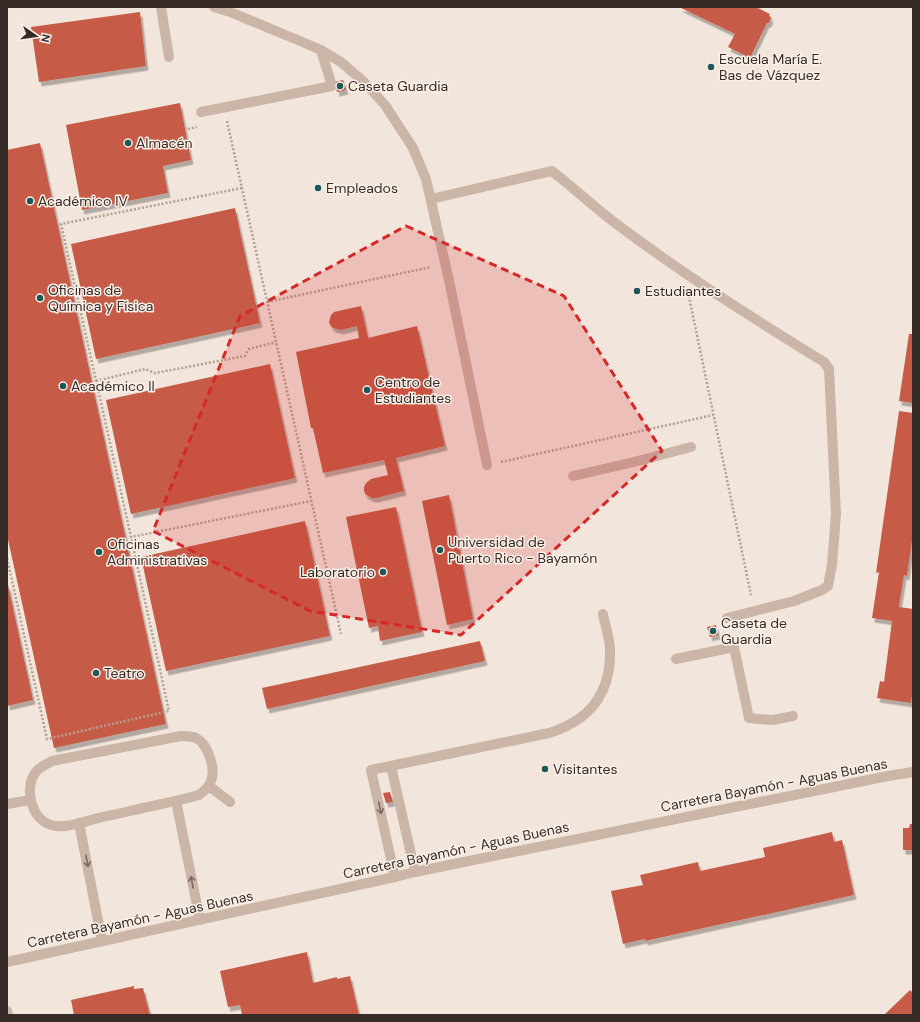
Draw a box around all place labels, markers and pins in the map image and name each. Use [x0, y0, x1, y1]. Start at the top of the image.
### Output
place label: Escuela María E. Bas de Vázquez [719, 50, 822, 84]
marker: Escuela María E. Bas de Vázquez [706, 62, 716, 72]
place label: Caseta Guardia [348, 77, 448, 95]
marker: Caseta Guardia [335, 81, 345, 91]
place label: Almacén [136, 134, 193, 152]
marker: Almacén [123, 138, 133, 148]
place label: Empleados [326, 179, 398, 197]
marker: Empleados [313, 183, 323, 193]
place label: Académico IV [38, 192, 128, 210]
marker: Académico IV [25, 196, 35, 206]
place label: Oficinas de Química y Física [48, 281, 153, 315]
place label: Estudiantes [645, 282, 721, 300]
marker: Estudiantes [632, 286, 642, 296]
marker: Oficinas de Química y Física [35, 293, 45, 303]
place label: Centro de Estudiantes [375, 373, 451, 407]
place label: Académico II [71, 377, 155, 395]
marker: Académico II [58, 381, 68, 391]
marker: Centro de Estudiantes [362, 385, 372, 395]
place label: Universidad de Puerto Rico - Bayamón [448, 533, 597, 567]
place label: Oficinas Administrativas [107, 535, 207, 569]
marker: Universidad de Puerto Rico - Bayamón [435, 545, 445, 555]
marker: Oficinas Administrativas [94, 547, 104, 557]
place label: Laboratorio [300, 563, 375, 581]
marker: Laboratorio [378, 567, 388, 577]
place label: Caseta de Guardia [721, 614, 787, 648]
marker: Caseta de Guardia [708, 626, 718, 636]
place label: Teatro [104, 664, 145, 682]
marker: Teatro [91, 668, 101, 678]
place label: Visitantes [553, 760, 618, 778]
marker: Visitantes [540, 764, 550, 774]

